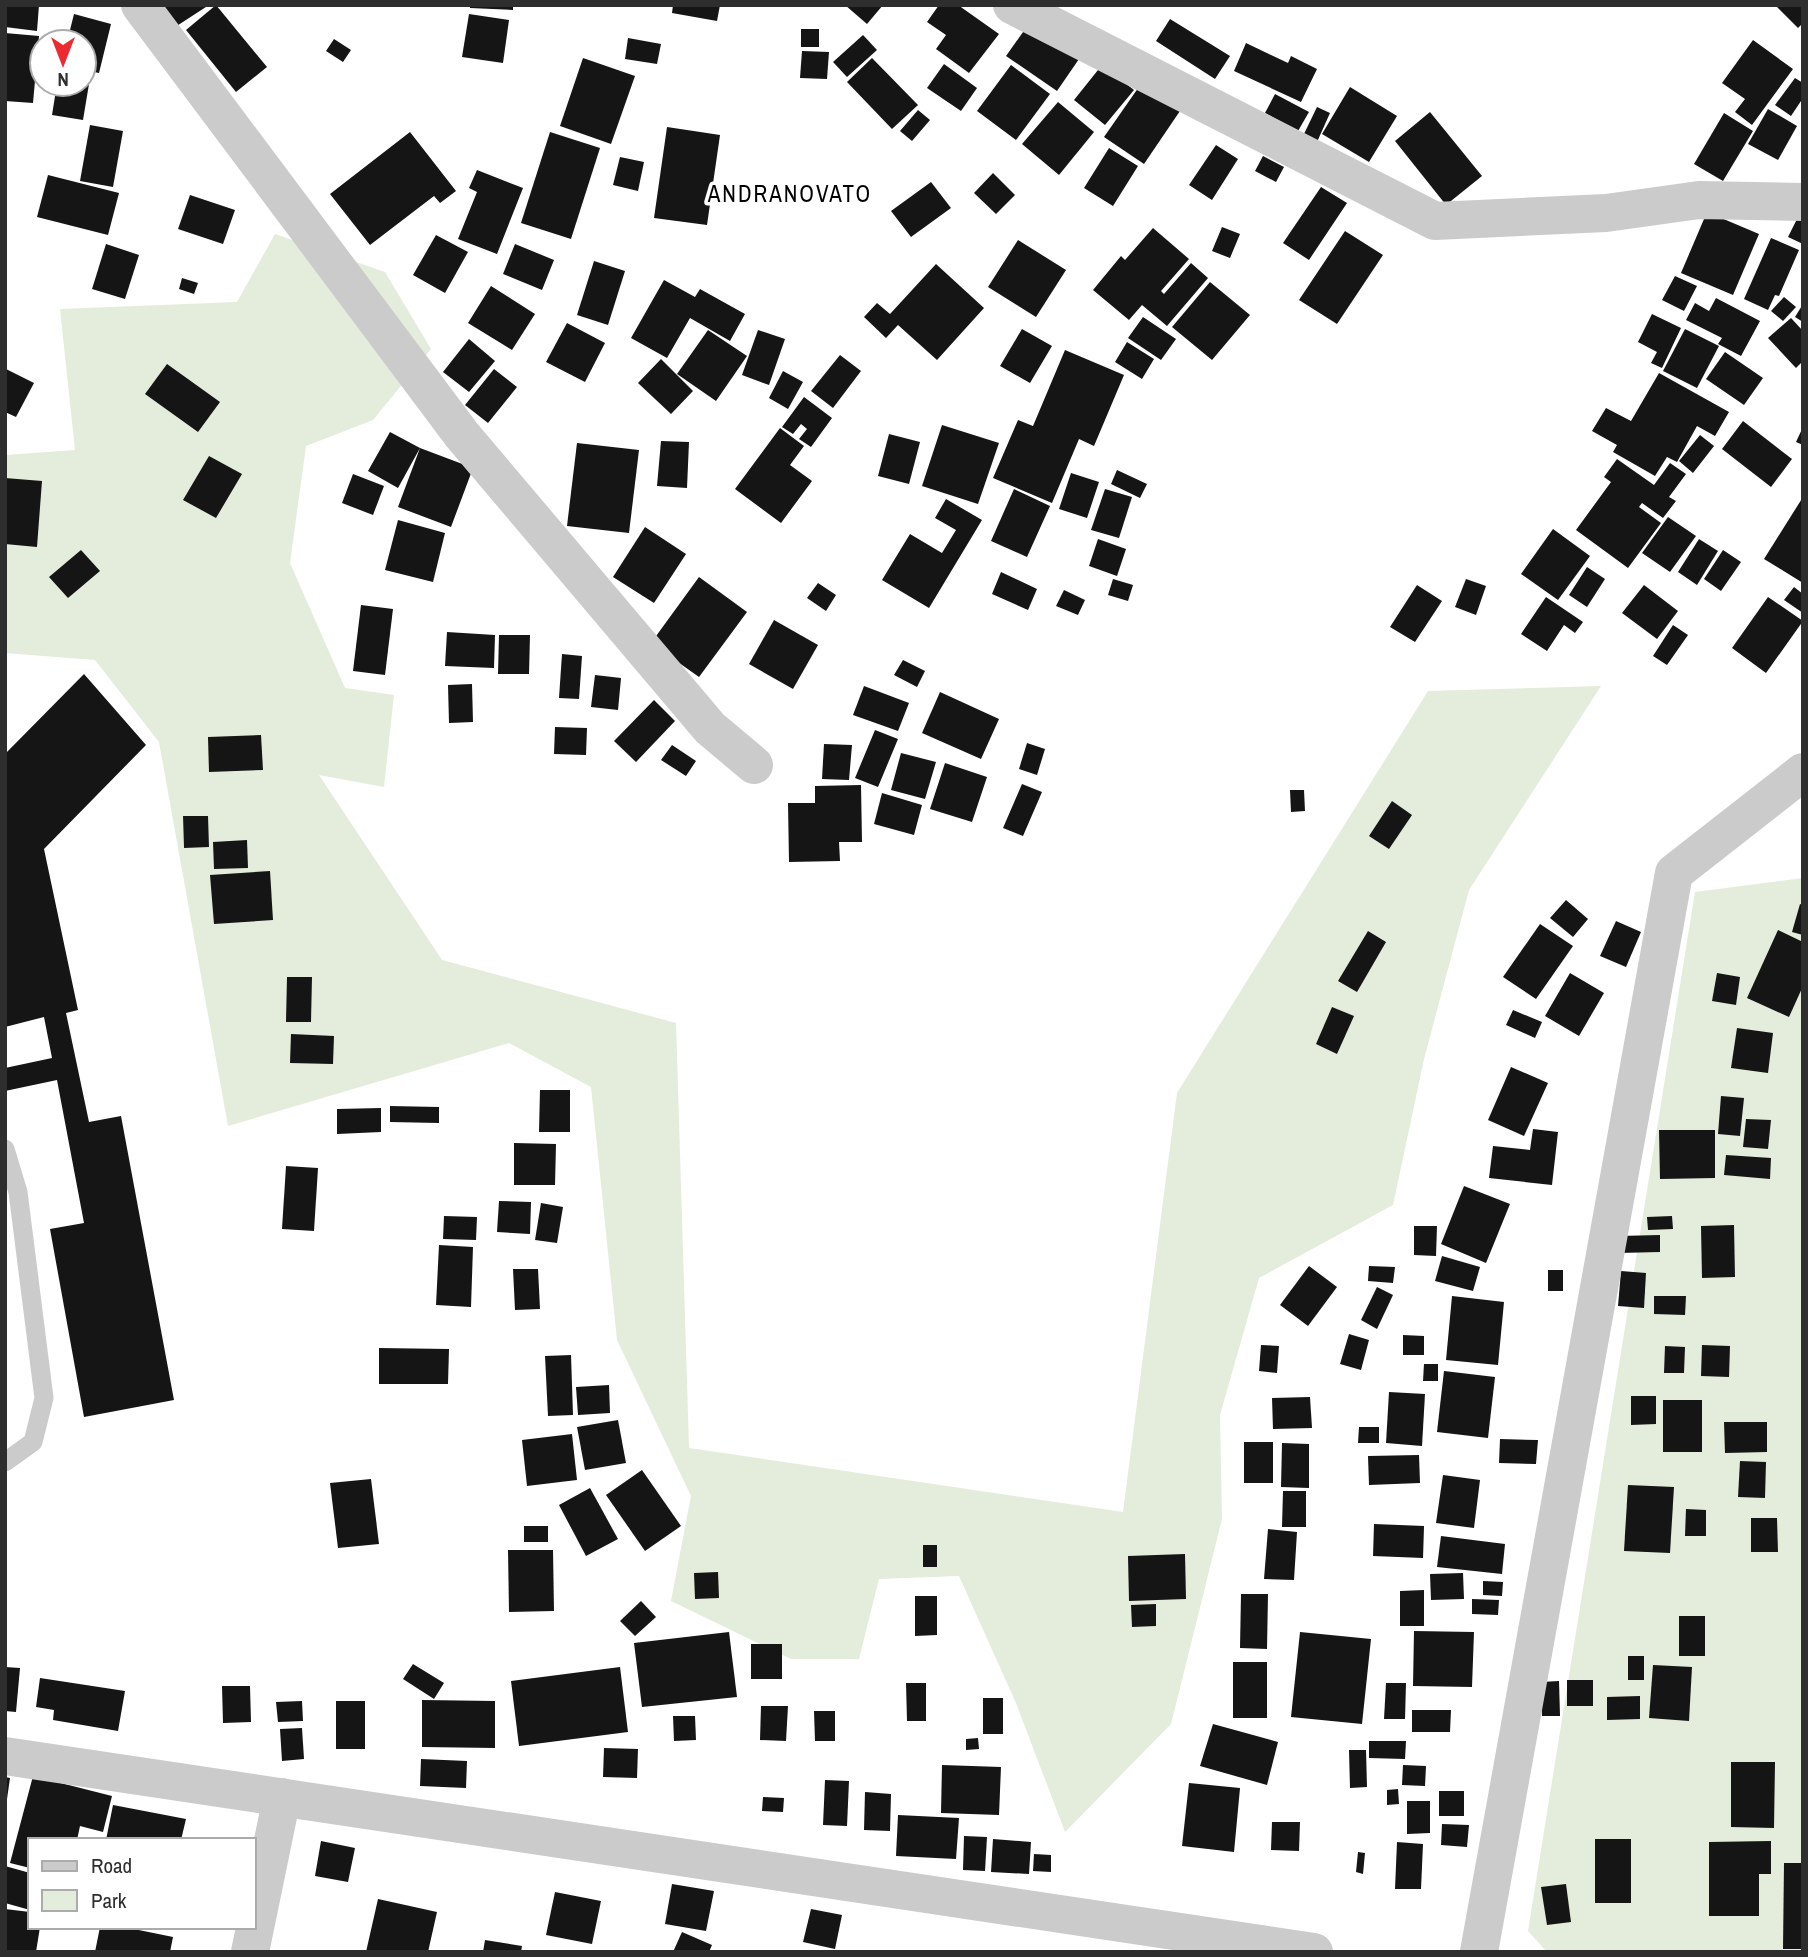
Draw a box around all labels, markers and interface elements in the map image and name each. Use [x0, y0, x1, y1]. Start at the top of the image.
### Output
north arrow [28, 28, 98, 98]
text: N [57, 67, 69, 93]
district label: ANDRANOVATO [707, 178, 872, 209]
legend [28, 1838, 256, 1929]
text: Road [91, 1851, 132, 1880]
text: Park [91, 1886, 127, 1915]

